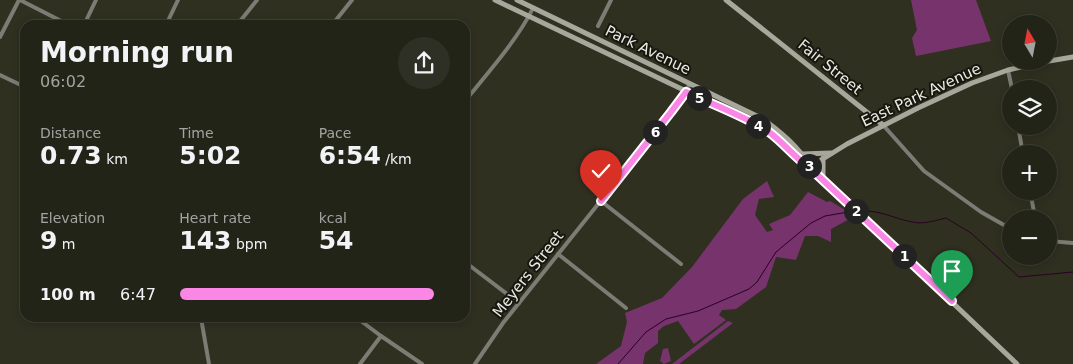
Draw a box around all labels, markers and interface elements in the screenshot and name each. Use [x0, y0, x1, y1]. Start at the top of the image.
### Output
north arrow [1002, 15, 1058, 70]
map controls [1002, 15, 1057, 265]
street label: Park Avenue [602, 22, 694, 78]
text: Morning run [40, 36, 234, 69]
street label: Fair Street [794, 36, 866, 98]
button: share [398, 37, 450, 89]
street label: East Park Avenue [858, 59, 984, 131]
text: 06:02 [40, 72, 86, 91]
button: layers [1002, 80, 1057, 135]
pin: 5 [686, 86, 712, 110]
text: 5 [695, 90, 704, 106]
pin: 4 [746, 114, 770, 138]
text: 4 [754, 118, 763, 134]
pin: 6 [642, 120, 668, 144]
text: 6 [651, 124, 660, 140]
text: Distance [40, 125, 101, 141]
text: Time [179, 125, 214, 141]
text: Pace [319, 125, 351, 141]
text: 0.73 [40, 141, 102, 170]
text: 5:02 [179, 141, 242, 170]
text: 6:54 [319, 141, 381, 170]
button: + [1002, 145, 1057, 200]
pin [580, 150, 622, 201]
text: km [102, 151, 128, 167]
text: /km [381, 151, 412, 167]
pin: 3 [796, 154, 822, 178]
icon: check [587, 157, 615, 185]
text: 3 [805, 158, 814, 174]
pin: 2 [844, 198, 868, 224]
text: 2 [852, 203, 861, 219]
text: Elevation [40, 210, 105, 226]
text: Heart rate [179, 210, 251, 226]
text: kcal [319, 210, 347, 226]
button: − [1002, 210, 1057, 265]
text: 9 [40, 226, 57, 255]
text: 143 [179, 226, 232, 255]
text: 54 [319, 226, 353, 255]
street label: Meyers Street [489, 227, 567, 321]
text: m [57, 236, 76, 252]
text: bpm [232, 236, 267, 252]
pin: 1 [892, 244, 916, 268]
text: 1 [900, 248, 909, 264]
pin [931, 250, 973, 301]
icon: arrive [938, 257, 966, 285]
text: 100 m [40, 285, 96, 304]
text: 6:47 [120, 285, 156, 304]

